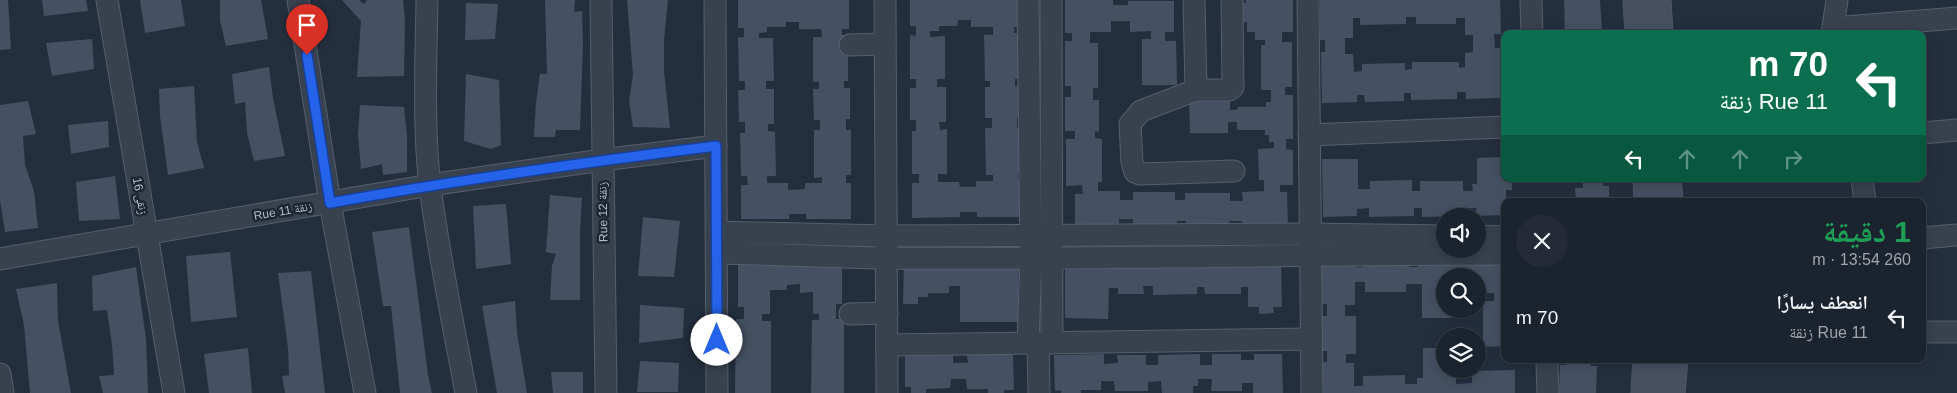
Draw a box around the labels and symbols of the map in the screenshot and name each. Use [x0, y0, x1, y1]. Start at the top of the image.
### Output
pin [286, 4, 328, 55]
street label: زنقى 16 [130, 176, 150, 216]
street label: Rue 12 زنقة [595, 182, 611, 242]
street label: Rue 11 زنقة [253, 199, 314, 223]
position arrow [690, 313, 742, 365]

